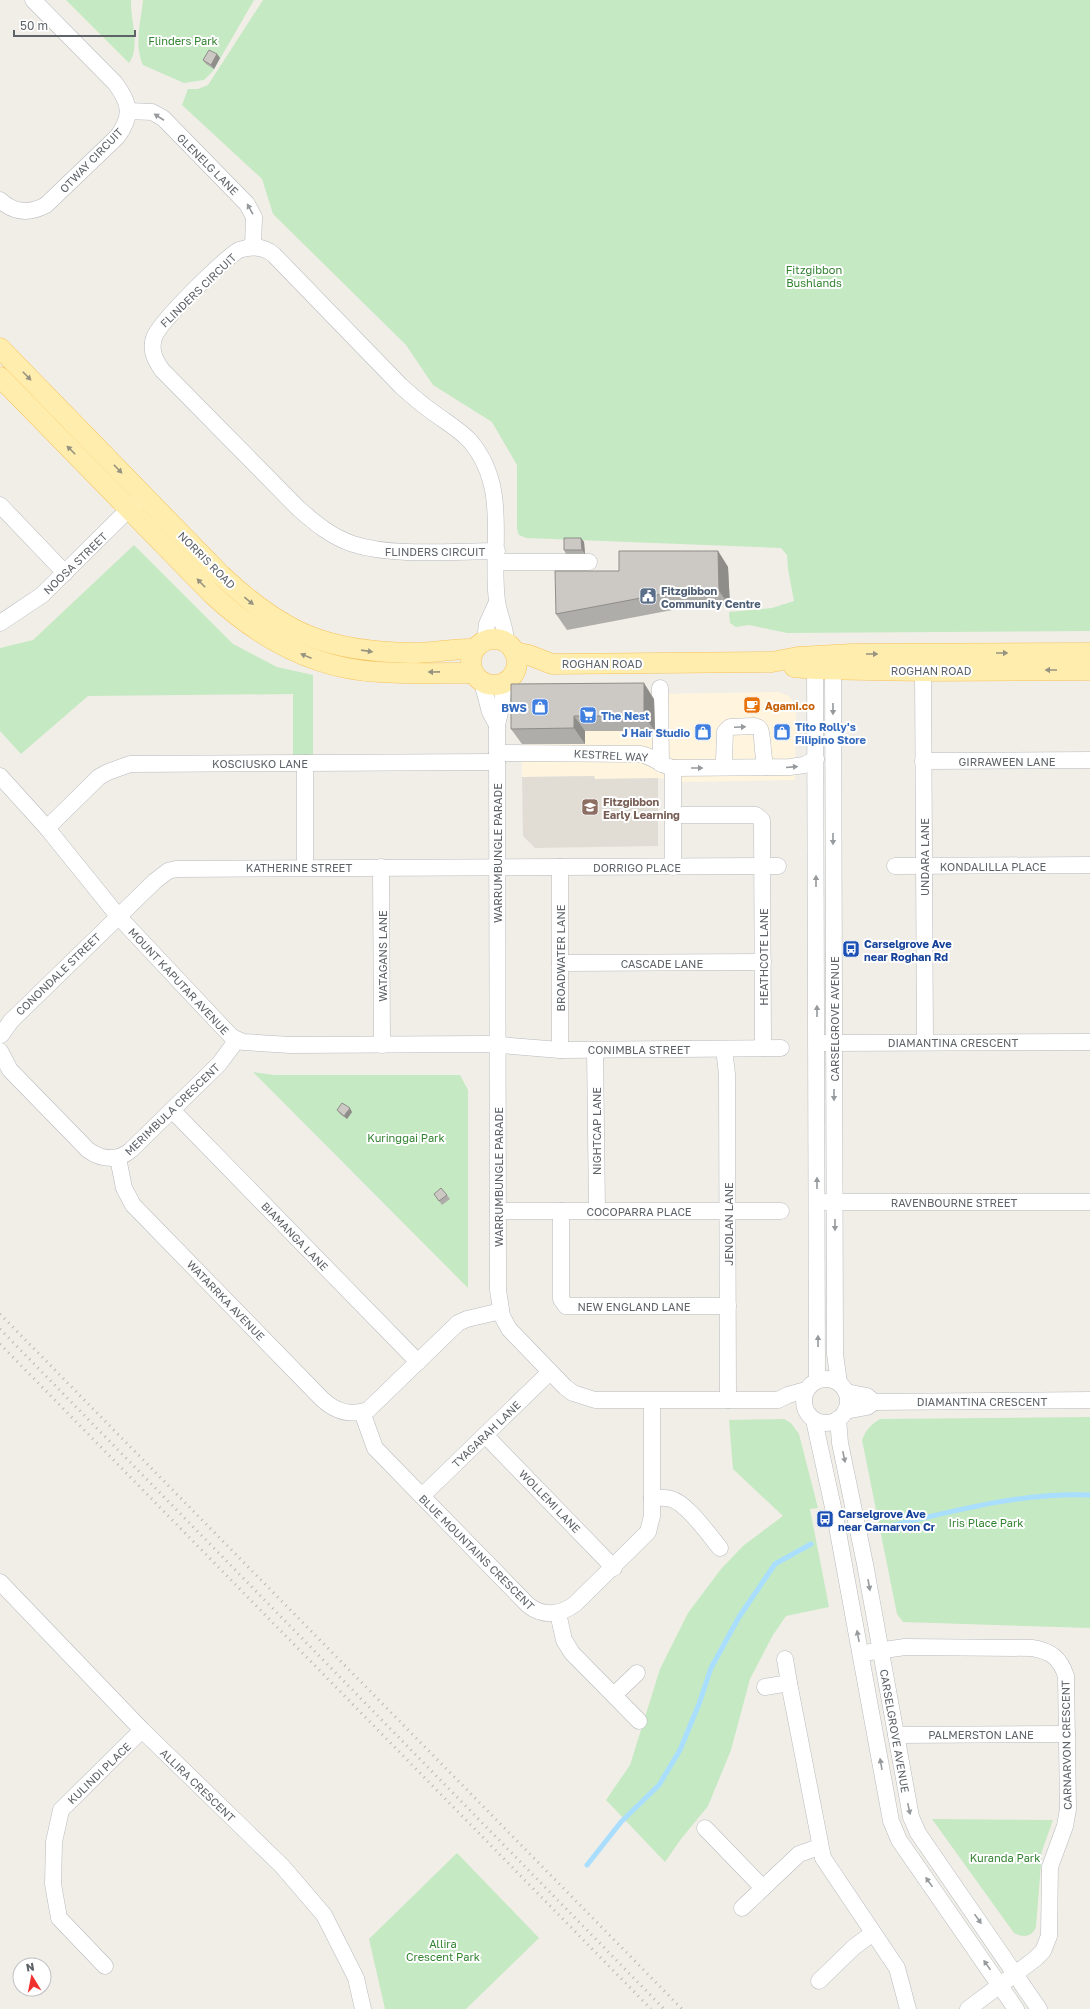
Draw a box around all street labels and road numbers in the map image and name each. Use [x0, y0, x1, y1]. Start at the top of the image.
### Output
street label: OTWAY CIRCUIT [57, 125, 125, 195]
street label: GLENELG LANE [175, 131, 241, 197]
street label: FLINDERS CIRCUIT [157, 250, 239, 330]
street label: NOOSA STREET [41, 529, 110, 597]
street label: NORRIS ROAD [176, 529, 238, 591]
street label: FLINDERS CIRCUIT [385, 545, 485, 558]
street label: ROGHAN ROAD [562, 657, 643, 670]
street label: ROGHAN ROAD [891, 664, 972, 677]
street label: KESTREL WAY [573, 747, 649, 763]
street label: GIRRAWEEN LANE [958, 755, 1056, 768]
street label: KOSCIUSKO LANE [212, 757, 308, 770]
street label: WARRUMBUNGLE PARADE [491, 783, 504, 923]
street label: UNDARA LANE [918, 818, 931, 896]
street label: KONDALILLA PLACE [940, 860, 1047, 873]
street label: KATHERINE STREET [246, 861, 352, 874]
street label: DORRIGO PLACE [593, 861, 681, 874]
street label: BROADWATER LANE [554, 904, 567, 1011]
street label: HEATHCOTE LANE [757, 908, 770, 1006]
street label: WATAGANS LANE [376, 910, 389, 1002]
street label: MOUNT KAPUTAR AVENUE [126, 925, 232, 1037]
street label: CONONDALE STREET [13, 930, 103, 1018]
street label: CARSELGROVE AVENUE [828, 956, 841, 1082]
street label: CASCADE LANE [621, 957, 703, 970]
street label: DIAMANTINA CRESCENT [888, 1036, 1018, 1049]
street label: CONIMBLA STREET [588, 1043, 690, 1056]
street label: MERIMBULA CRESCENT [122, 1060, 222, 1158]
street label: NIGHTCAP LANE [590, 1087, 603, 1175]
street label: WARRUMBUNGLE PARADE [492, 1107, 505, 1247]
street label: JENOLAN LANE [722, 1182, 735, 1266]
street label: RAVENBOURNE STREET [891, 1196, 1018, 1209]
street label: BIAMANGA LANE [259, 1199, 331, 1273]
street label: COCOPARRA PLACE [586, 1205, 692, 1218]
street label: WATARRKA AVENUE [184, 1257, 268, 1343]
street label: NEW ENGLAND LANE [577, 1300, 691, 1313]
street label: DIAMANTINA CRESCENT [917, 1395, 1047, 1408]
street label: TYAGARAH LANE [449, 1398, 523, 1470]
street label: WOLLEMI LANE [517, 1467, 584, 1535]
street label: BLUE MOUNTAINS CRESCENT [417, 1492, 538, 1613]
street label: CARSELGROVE AVENUE [878, 1668, 912, 1794]
street label: CARNARVON CRESCENT [1058, 1680, 1074, 1810]
street label: PALMERSTON LANE [928, 1728, 1034, 1741]
street label: KULINDI PLACE [65, 1739, 133, 1806]
street label: ALLIRA CRESCENT [158, 1746, 238, 1824]

